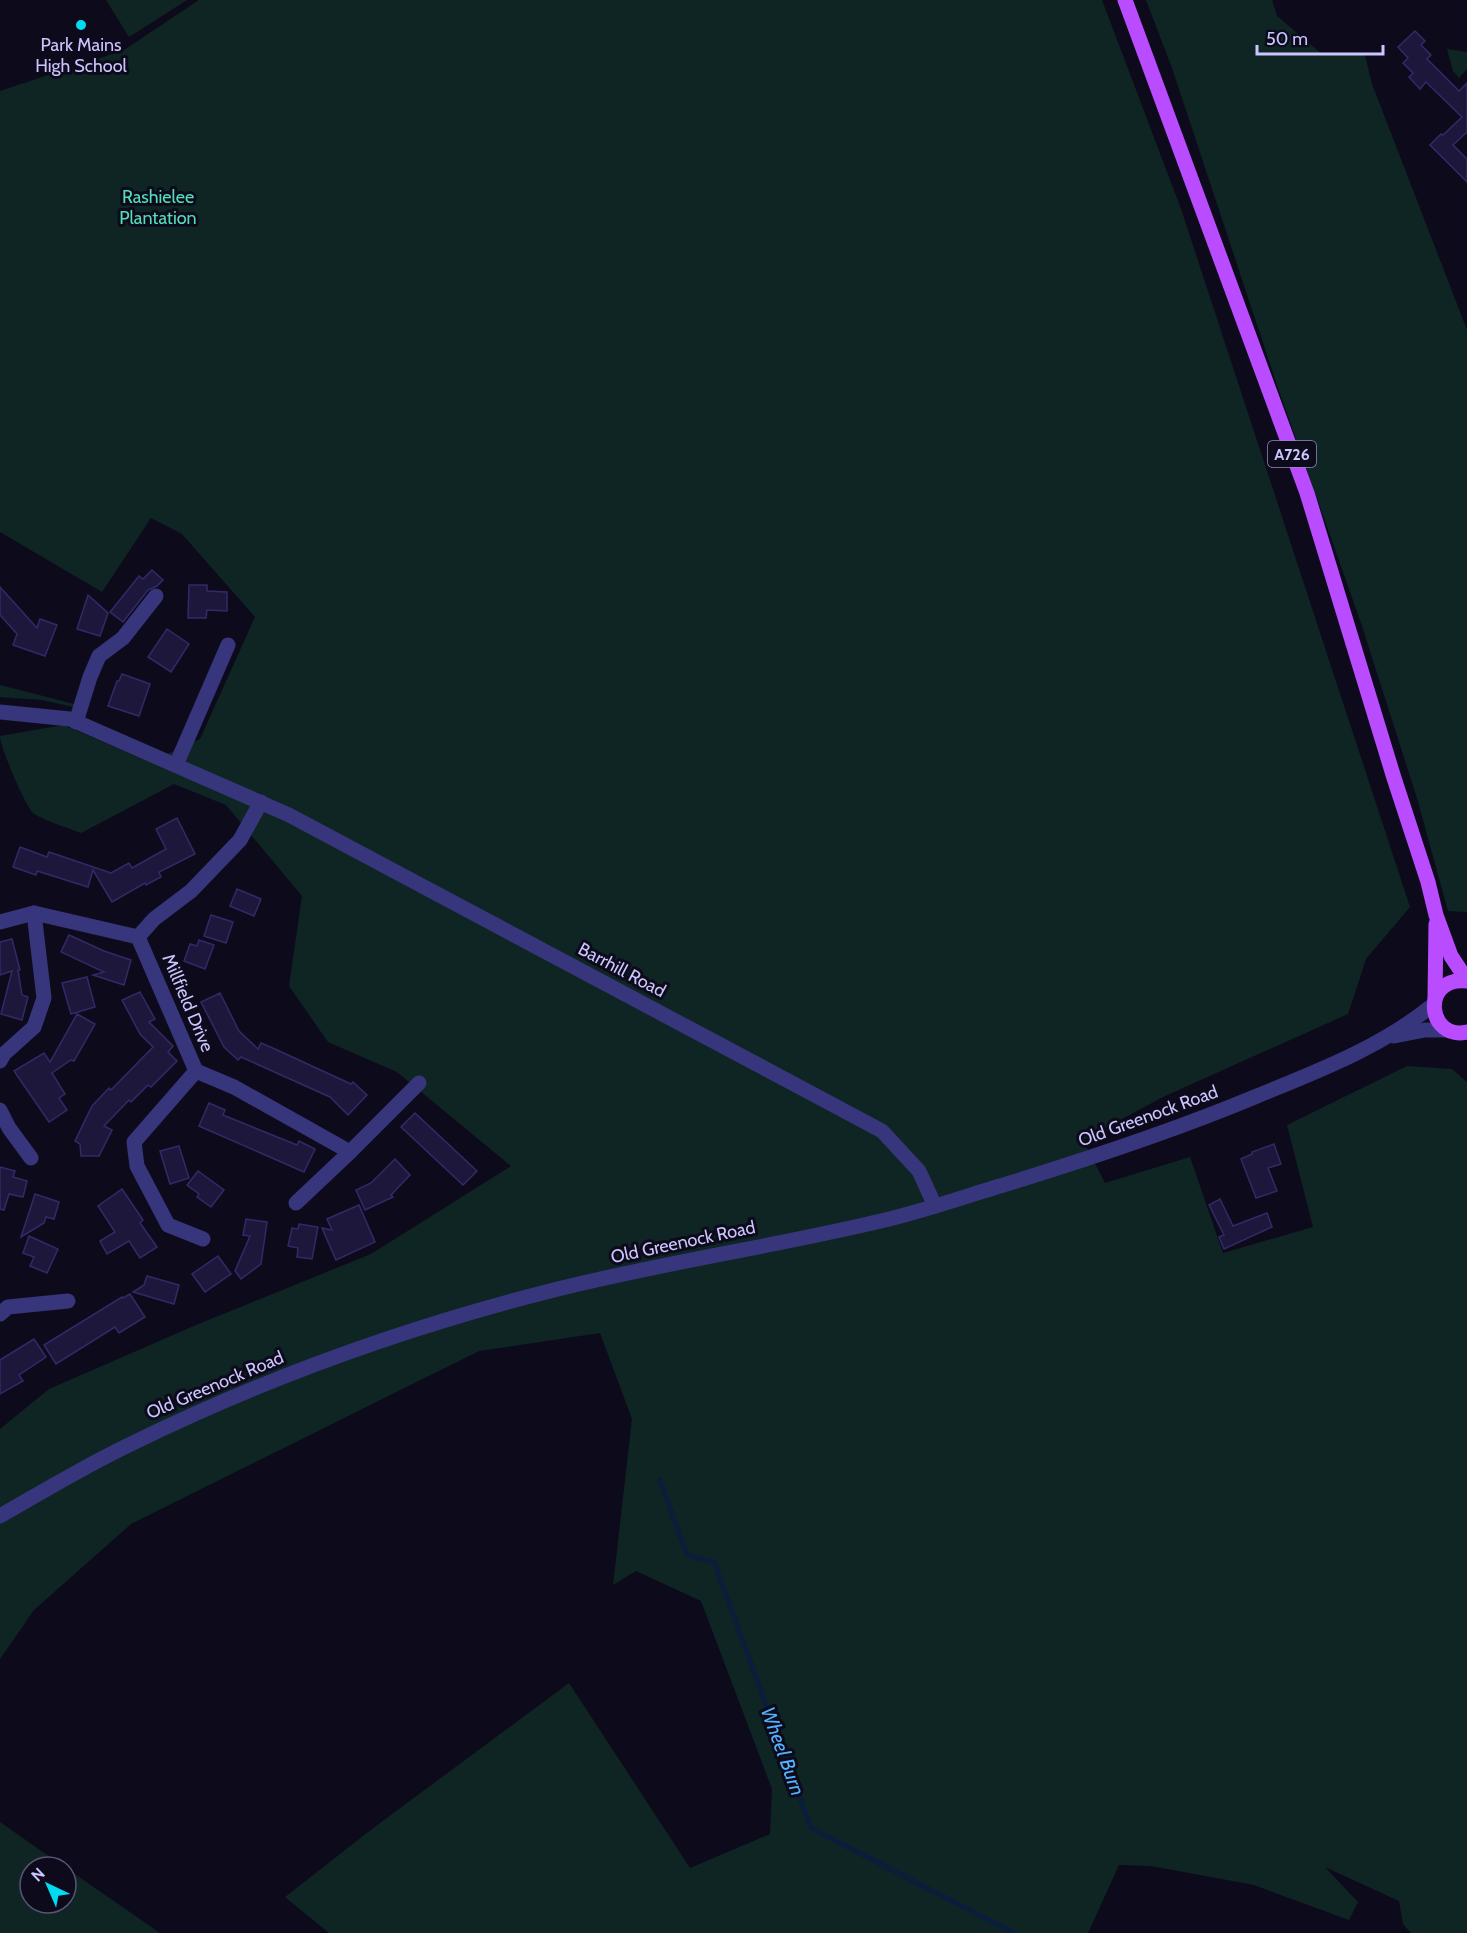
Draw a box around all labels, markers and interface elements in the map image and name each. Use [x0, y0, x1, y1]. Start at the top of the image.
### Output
marker: Park Mains High School [74, 18, 88, 32]
scale bar [1257, 18, 1383, 56]
text: 50 m [1266, 28, 1308, 50]
place label: Park Mains High School [35, 34, 128, 77]
park label: Rashielee Plantation [119, 186, 197, 229]
road number: A726 [1268, 441, 1316, 467]
street label: Barrhill Road [574, 938, 670, 1002]
street label: Millfield Drive [157, 951, 219, 1055]
street label: Old Greenock Road [1075, 1081, 1221, 1151]
street label: Old Greenock Road [609, 1216, 757, 1268]
street label: Old Greenock Road [143, 1346, 287, 1424]
water label: Wheel Burn [756, 1703, 810, 1799]
north arrow [18, 1855, 78, 1915]
text: N [27, 1864, 49, 1885]

